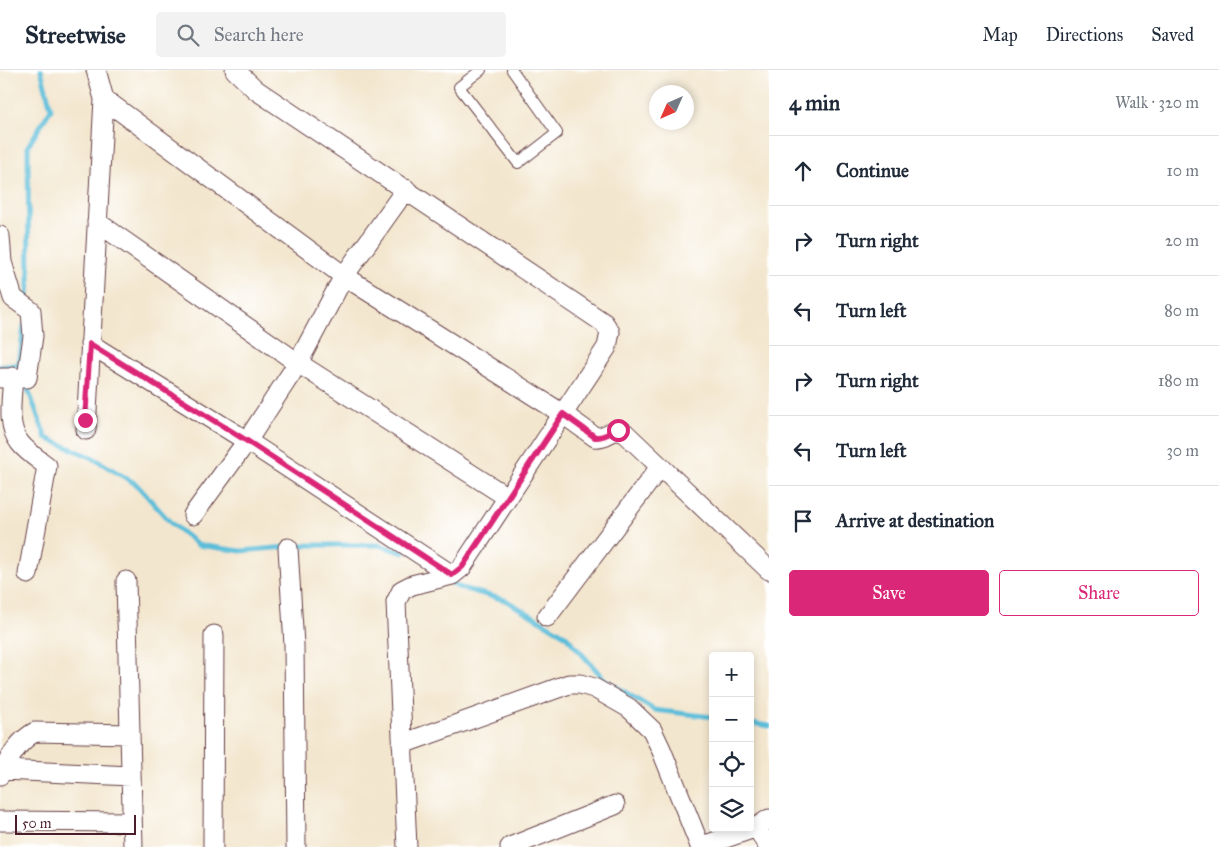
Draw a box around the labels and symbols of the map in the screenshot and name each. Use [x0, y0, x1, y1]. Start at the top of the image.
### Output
north arrow [649, 85, 694, 130]
route end [74, 409, 97, 432]
route start [607, 419, 630, 442]
scale bar [15, 812, 136, 835]

